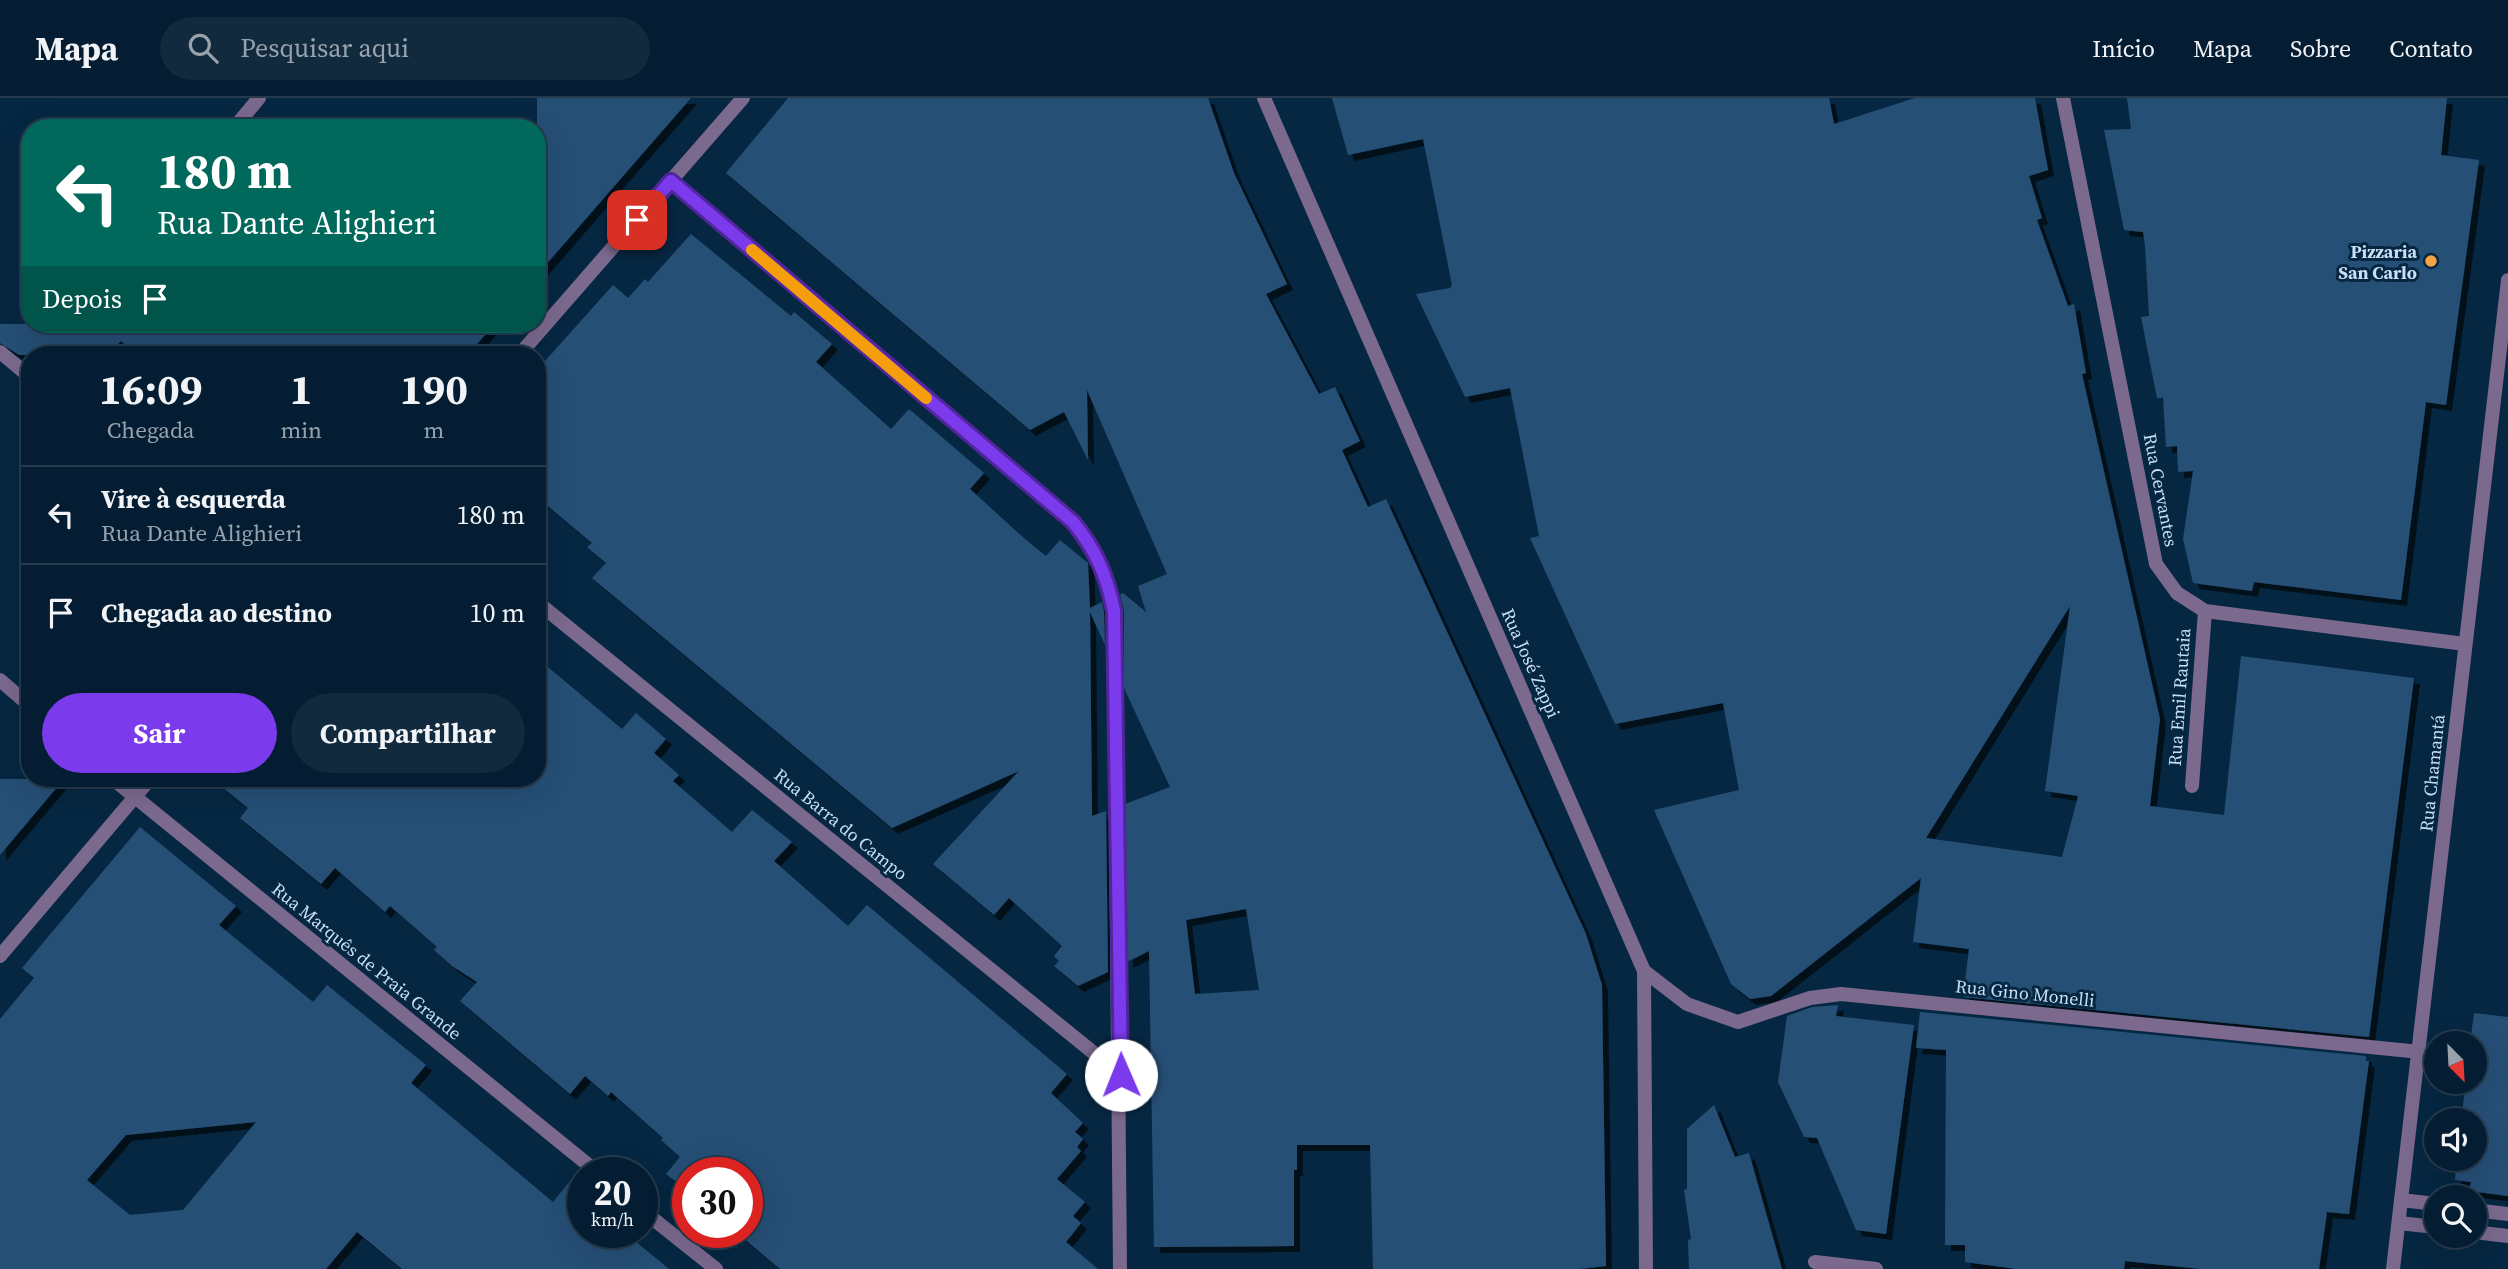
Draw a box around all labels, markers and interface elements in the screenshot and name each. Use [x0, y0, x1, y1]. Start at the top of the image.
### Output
search box [160, 17, 650, 80]
text: Mapa [35, 26, 118, 71]
icon: search [184, 29, 222, 67]
text: Pesquisar aqui [240, 30, 409, 66]
text: Início [2092, 32, 2155, 65]
text: Mapa [2193, 32, 2252, 65]
text: Sobre [2290, 32, 2351, 65]
text: Contato [2389, 32, 2473, 65]
text: 180 m [157, 137, 292, 204]
icon: left [42, 147, 133, 238]
pin [607, 190, 667, 250]
text: Rua Dante Alighieri [157, 201, 437, 245]
icon: arrive [618, 201, 656, 239]
place label: Pizzaria San Carlo [2338, 239, 2417, 285]
marker: Pizzaria San Carlo [2423, 253, 2439, 269]
icon: arrive [136, 280, 174, 318]
text: Depois [42, 281, 122, 317]
text: 16:09 [99, 360, 203, 418]
text: 1 [290, 360, 313, 418]
text: 190 [400, 360, 468, 418]
text: Chegada [107, 414, 195, 446]
text: min [280, 414, 322, 446]
text: m [424, 414, 444, 446]
street label: Rua Cervantes [2138, 431, 2184, 549]
text: Vire à esquerda [101, 481, 286, 517]
icon: left [42, 496, 80, 534]
text: 180 m [457, 497, 525, 533]
text: Rua Dante Alighieri [101, 517, 302, 549]
icon: arrive [42, 594, 80, 632]
text: Chegada ao destino [101, 595, 332, 631]
text: 10 m [470, 595, 525, 631]
street label: Rua José Zappi [1496, 604, 1566, 722]
street label: Rua Emil Rautaia [2162, 626, 2196, 767]
button: Sair [42, 693, 277, 773]
button: Compartilhar [291, 693, 525, 773]
street label: Rua Chamantá [2413, 712, 2451, 833]
street label: Rua Barra do Campo [769, 762, 913, 886]
street label: Rua Marquês de Praia Grande [267, 877, 467, 1045]
street label: Rua Gino Monelli [1954, 973, 2096, 1013]
north arrow [2424, 1031, 2487, 1094]
map controls [2424, 1031, 2487, 1248]
position arrow [1084, 1038, 1158, 1112]
button: sound [2424, 1108, 2487, 1171]
speed limit sign: 30 [672, 1157, 763, 1248]
text: 20 [594, 1169, 631, 1217]
button: search [2424, 1185, 2487, 1248]
text: km/h [591, 1207, 634, 1232]

